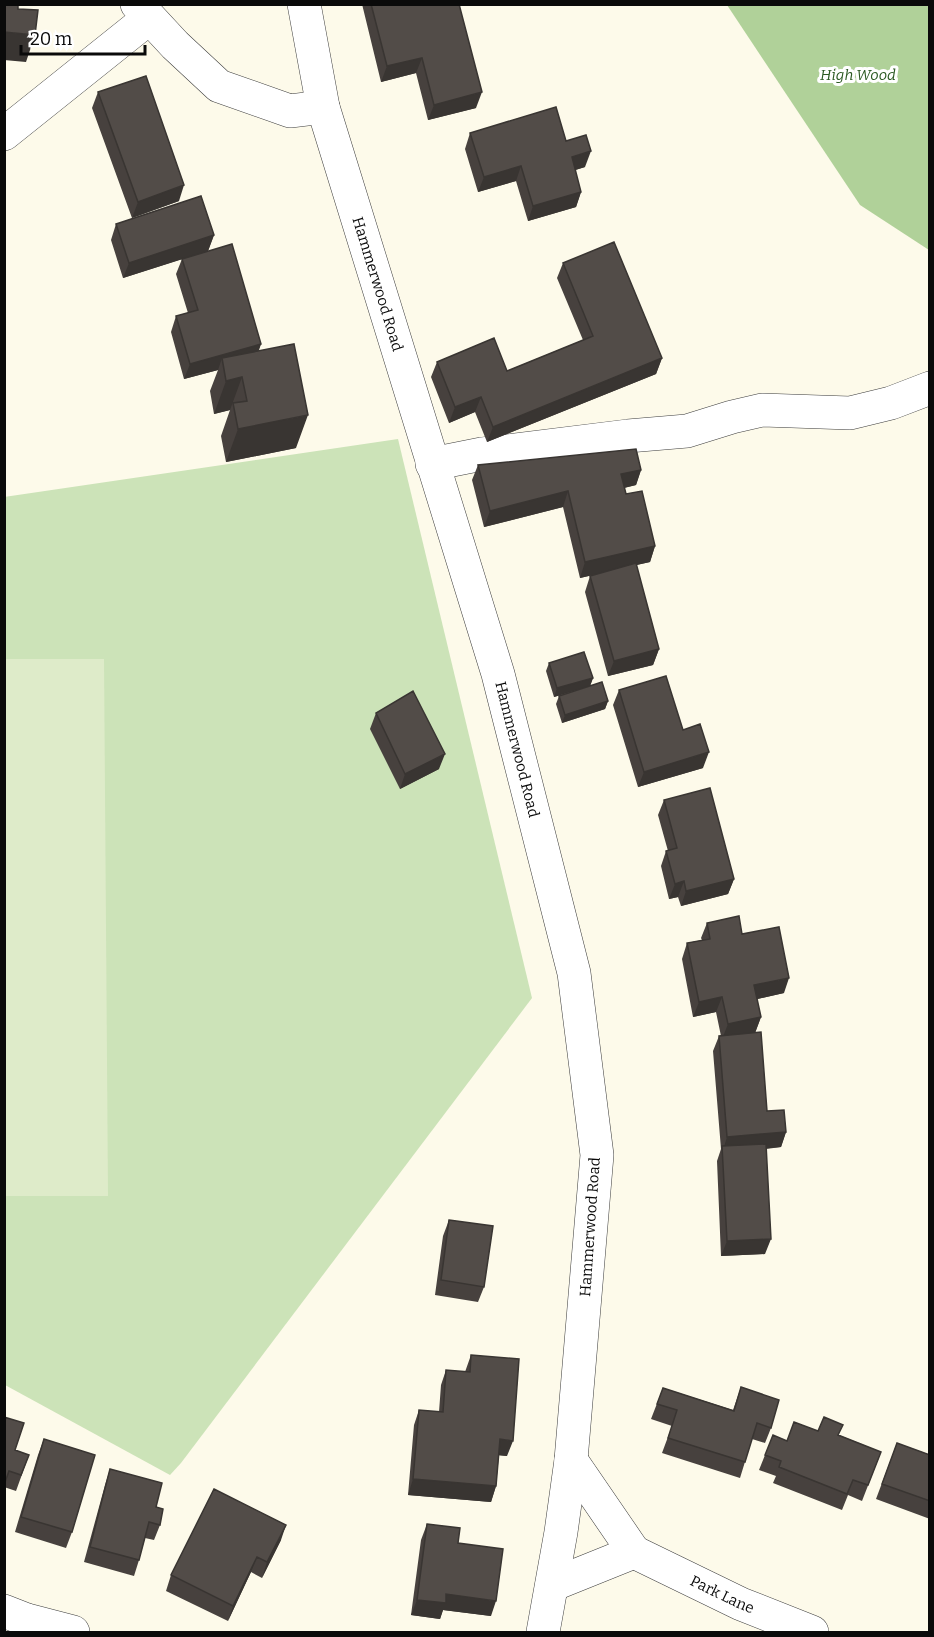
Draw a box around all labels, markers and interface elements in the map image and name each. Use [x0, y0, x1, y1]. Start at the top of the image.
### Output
scale bar [21, 18, 146, 56]
text: 20 m [30, 28, 72, 50]
park label: High Wood [820, 66, 896, 84]
street label: Hammerwood Road [348, 215, 407, 354]
street label: Hammerwood Road [491, 680, 543, 819]
street label: Hammerwood Road [576, 1157, 604, 1297]
street label: Park Lane [687, 1572, 757, 1617]

